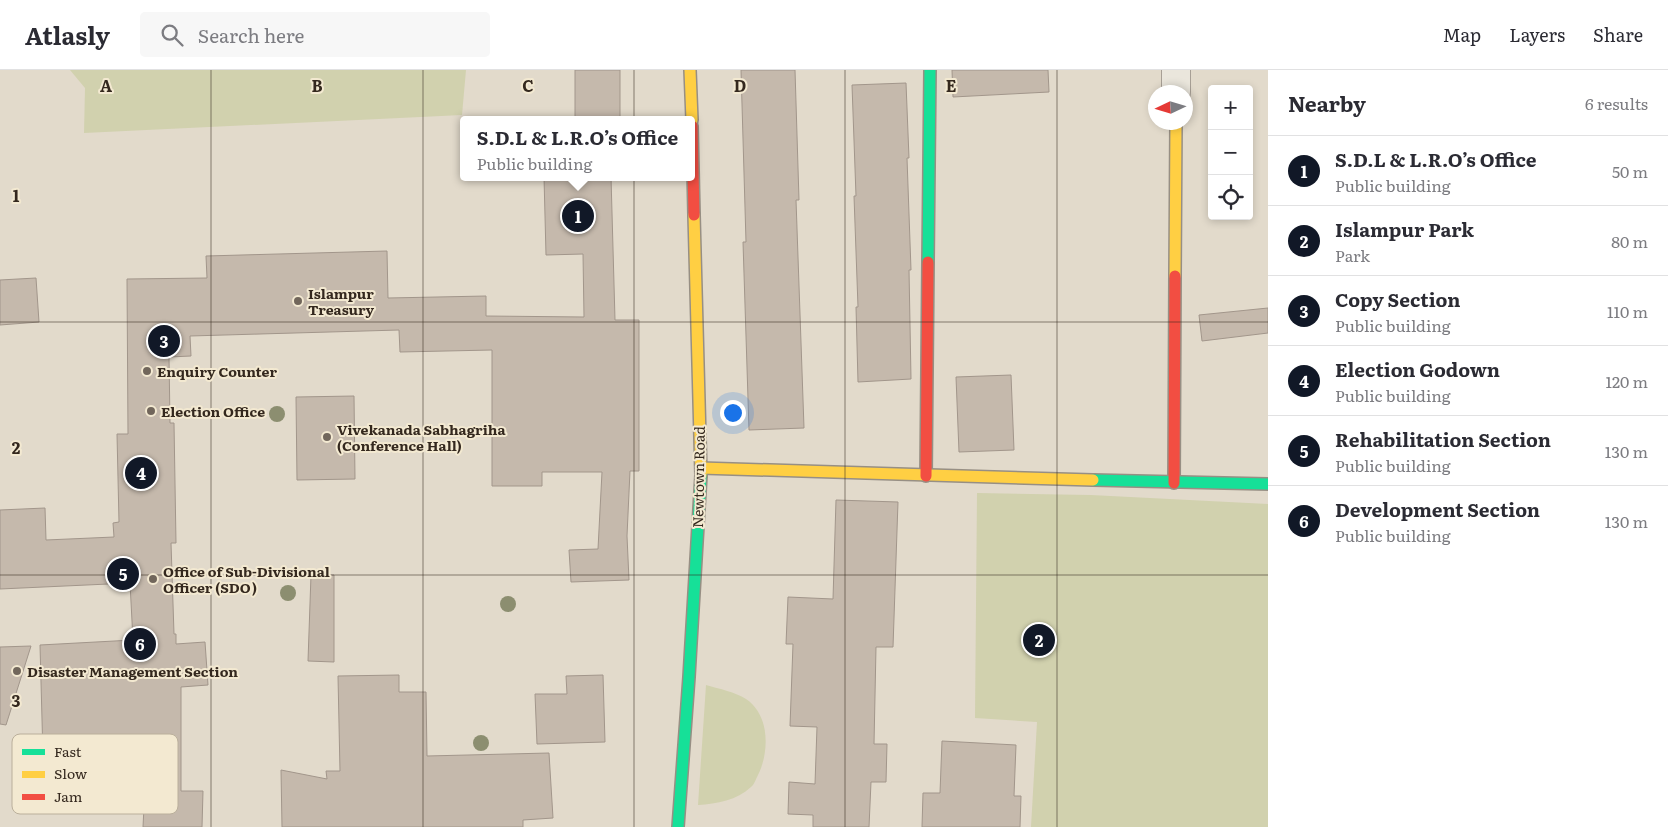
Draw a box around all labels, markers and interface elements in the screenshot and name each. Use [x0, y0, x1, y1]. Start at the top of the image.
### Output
search box [140, 12, 490, 57]
text: Atlasly [25, 17, 110, 52]
icon: search [158, 21, 186, 49]
text: Search here [198, 21, 304, 49]
text: Map [1443, 21, 1481, 48]
text: Layers [1509, 21, 1565, 48]
text: Share [1593, 21, 1643, 48]
text: A [100, 73, 112, 97]
text: B [311, 73, 323, 97]
text: C [522, 73, 534, 97]
text: D [734, 73, 746, 97]
text: E [946, 73, 957, 97]
north arrow [1148, 85, 1193, 130]
map controls [1208, 85, 1253, 220]
button: + [1208, 85, 1253, 130]
text: Nearby [1288, 87, 1366, 118]
text: 6 results [1585, 91, 1648, 115]
popup [460, 116, 695, 181]
text: S.D.L & L.R.O’s Office [477, 123, 678, 151]
button: − [1208, 130, 1253, 175]
text: S.D.L & L.R.O’s Office [1335, 145, 1537, 173]
text: Public building [477, 151, 592, 175]
text: 1 [1301, 159, 1307, 183]
text: 50 m [1612, 159, 1648, 183]
text: Public building [1335, 173, 1451, 197]
button: locate [1208, 175, 1253, 220]
text: 1 [13, 183, 20, 207]
pin: 1 [562, 197, 594, 235]
text: Islampur Park [1335, 215, 1474, 243]
text: 2 [1300, 229, 1308, 253]
text: 80 m [1611, 229, 1648, 253]
text: Park [1335, 243, 1370, 267]
place label: Islampur Treasury [308, 283, 375, 319]
text: Copy Section [1335, 285, 1460, 313]
marker: Islampur Treasury [292, 295, 304, 307]
text: 3 [1300, 299, 1308, 323]
text: 110 m [1607, 299, 1648, 323]
text: Public building [1335, 313, 1451, 337]
pin: 3 [148, 322, 180, 360]
text: Election Godown [1335, 355, 1500, 383]
place label: Enquiry Counter [157, 361, 277, 381]
marker: Enquiry Counter [141, 365, 153, 377]
text: 4 [1299, 369, 1309, 393]
text: 120 m [1605, 369, 1648, 393]
text: Public building [1335, 383, 1451, 407]
your location [720, 400, 746, 426]
place label: Election Office [161, 401, 265, 421]
marker: Election Office [145, 405, 157, 417]
place label: Vivekanada Sabhagriha (Conference Hall) [337, 419, 506, 455]
street label: Newtown Road [687, 425, 709, 528]
text: Rehabilitation Section [1335, 425, 1551, 453]
marker: Vivekanada Sabhagriha (Conference Hall) [321, 431, 333, 443]
text: 2 [12, 435, 21, 459]
text: 5 [1300, 439, 1308, 463]
text: 130 m [1605, 439, 1648, 463]
text: Public building [1335, 453, 1451, 477]
pin: 4 [125, 454, 157, 492]
text: Development Section [1335, 495, 1540, 523]
text: 6 [1299, 509, 1309, 533]
text: 130 m [1605, 509, 1648, 533]
text: Public building [1335, 523, 1451, 547]
pin: 5 [107, 555, 139, 593]
place label: Office of Sub-Divisional Officer (SDO) [163, 561, 330, 597]
marker: Office of Sub-Divisional Officer (SDO) [147, 573, 159, 585]
pin: 2 [1023, 621, 1055, 659]
pin: 6 [124, 625, 156, 663]
place label: Disaster Management Section [27, 661, 238, 681]
marker: Disaster Management Section [11, 665, 23, 677]
text: 3 [12, 688, 21, 712]
legend [12, 734, 178, 814]
text: Fast [54, 741, 82, 761]
text: Slow [54, 763, 87, 783]
text: Jam [54, 786, 83, 806]

